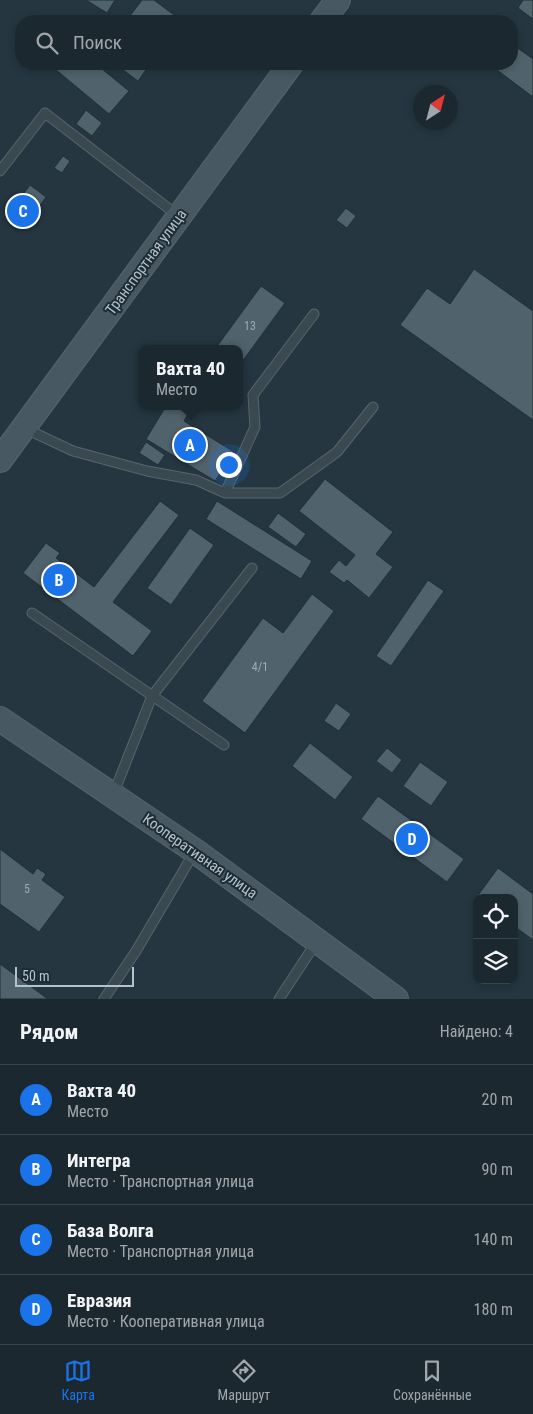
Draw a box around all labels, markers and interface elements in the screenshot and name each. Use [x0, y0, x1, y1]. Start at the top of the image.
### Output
search box [15, 15, 518, 70]
icon: search [33, 29, 61, 57]
text: Поиск [73, 31, 122, 54]
north arrow [413, 85, 458, 130]
pin: C [7, 192, 39, 230]
street label: Транспортная улица [102, 206, 190, 318]
house number: 13 [244, 319, 256, 333]
popup [138, 345, 243, 410]
text: Вахта 40 [156, 357, 225, 380]
text: Место [156, 380, 197, 399]
pin: A [174, 426, 206, 464]
your location [216, 452, 242, 478]
pin: B [43, 561, 75, 599]
house number: 4/1 [252, 660, 268, 674]
street label: Кооперативная улица [139, 810, 261, 902]
pin: D [396, 820, 428, 858]
house number: 5 [24, 882, 30, 896]
map controls [473, 894, 518, 984]
button: locate [473, 894, 518, 939]
button: layers [473, 939, 518, 984]
scale bar [15, 964, 134, 987]
text: 50 m [22, 968, 50, 984]
text: Рядом [20, 1020, 79, 1044]
text: Найдено: 4 [440, 1022, 513, 1041]
text: Вахта 40 [67, 1079, 136, 1102]
text: A [31, 1090, 41, 1109]
text: 20 m [481, 1090, 513, 1109]
text: Место [67, 1102, 108, 1121]
text: Интегра [67, 1149, 131, 1172]
text: B [32, 1160, 40, 1179]
text: 90 m [481, 1160, 513, 1179]
text: Место · Транспортная улица [67, 1172, 254, 1191]
text: База Волга [67, 1219, 154, 1242]
text: C [31, 1230, 41, 1249]
text: 140 m [474, 1230, 513, 1249]
text: Место · Транспортная улица [67, 1242, 254, 1261]
text: Евразия [67, 1289, 132, 1312]
text: D [31, 1300, 41, 1319]
text: 180 m [474, 1300, 513, 1319]
text: Место · Кооперативная улица [67, 1312, 265, 1331]
tab: Карта [61, 1357, 95, 1403]
tab: Маршрут [218, 1357, 270, 1403]
tab: Сохранённые [393, 1357, 472, 1403]

